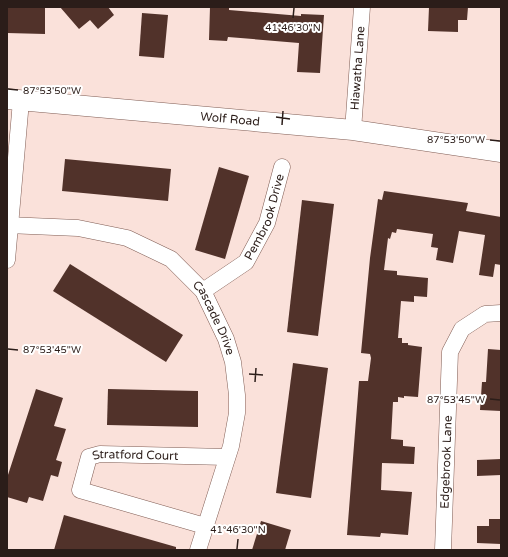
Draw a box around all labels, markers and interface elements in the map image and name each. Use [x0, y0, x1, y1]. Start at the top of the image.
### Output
text: 41°46'30"N [265, 22, 321, 34]
street label: Hiawatha Lane [347, 25, 368, 111]
text: 87°53'50"W [23, 85, 81, 97]
street label: Wolf Road [200, 109, 261, 129]
text: 87°53'50"W [427, 134, 485, 146]
street label: Pembrook Drive [241, 172, 287, 262]
street label: Cascade Drive [190, 278, 237, 357]
text: 87°53'45"W [23, 344, 81, 356]
text: 87°53'45"W [427, 394, 485, 406]
street label: Edgebrook Lane [437, 415, 455, 509]
street label: Stratford Court [91, 447, 179, 463]
text: 41°46'30"N [210, 524, 266, 536]

